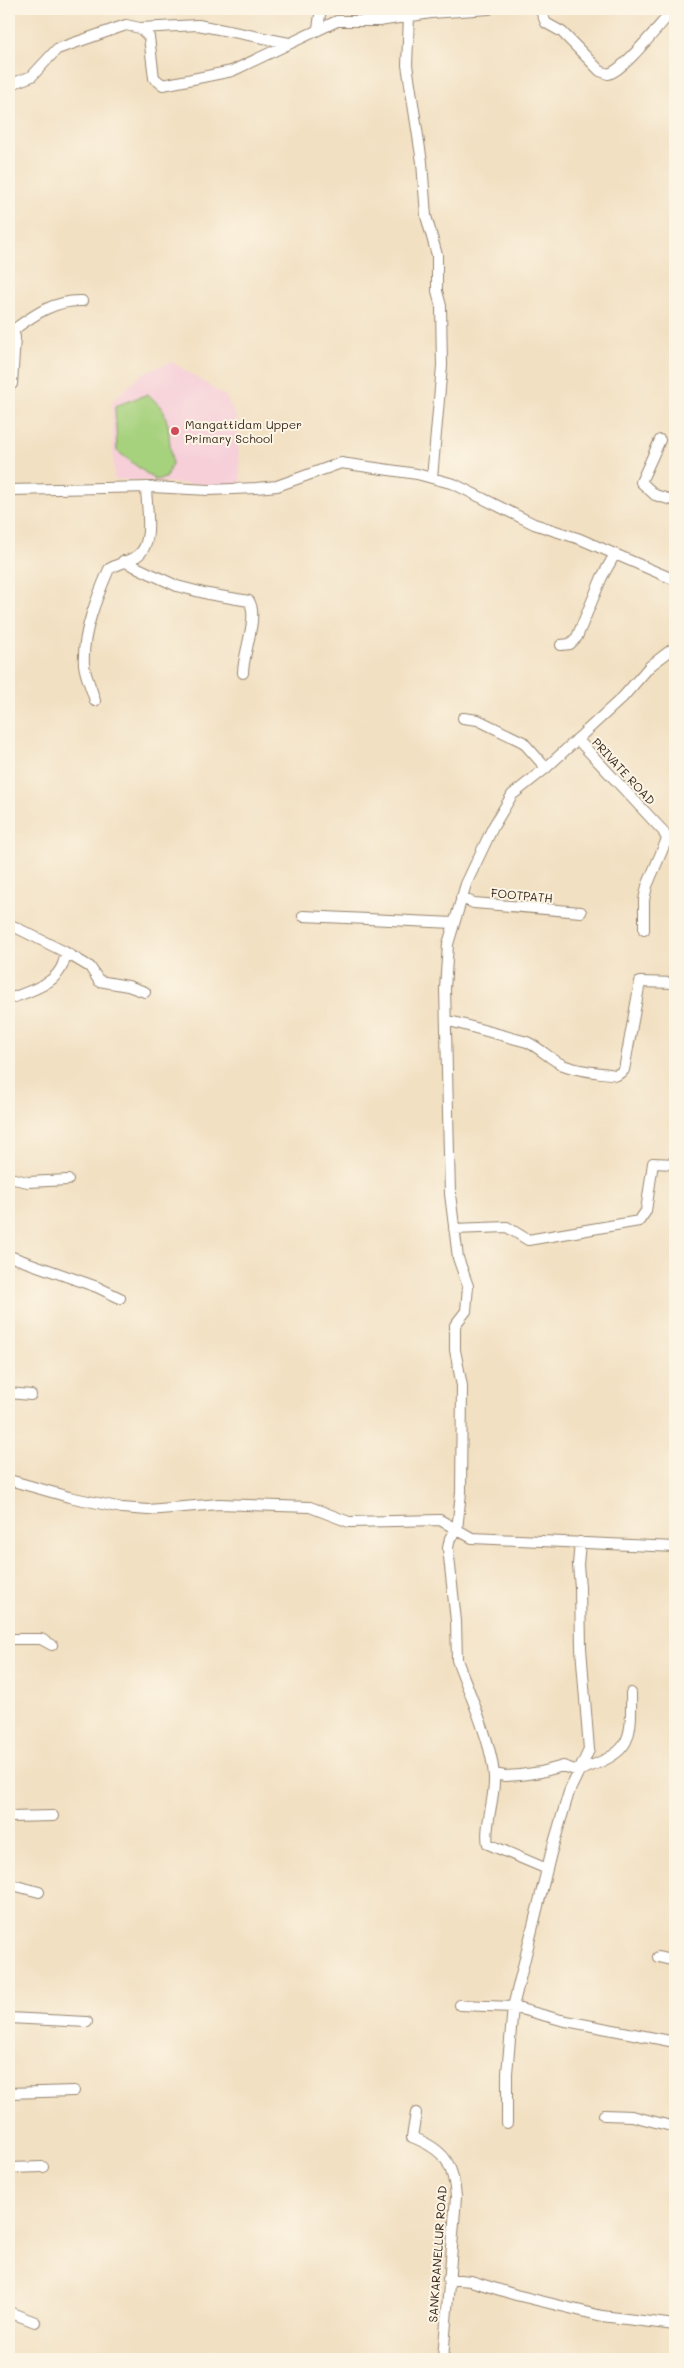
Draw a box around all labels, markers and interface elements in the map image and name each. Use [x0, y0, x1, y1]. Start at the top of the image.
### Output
place label: Mangattidam Upper Primary School [185, 416, 302, 446]
marker: Mangattidam Upper Primary School [169, 425, 181, 437]
street label: PRIVATE ROAD [589, 734, 659, 808]
street label: FOOTPATH [490, 884, 554, 906]
street label: SANKARANELLUR ROAD [424, 2185, 450, 2323]

